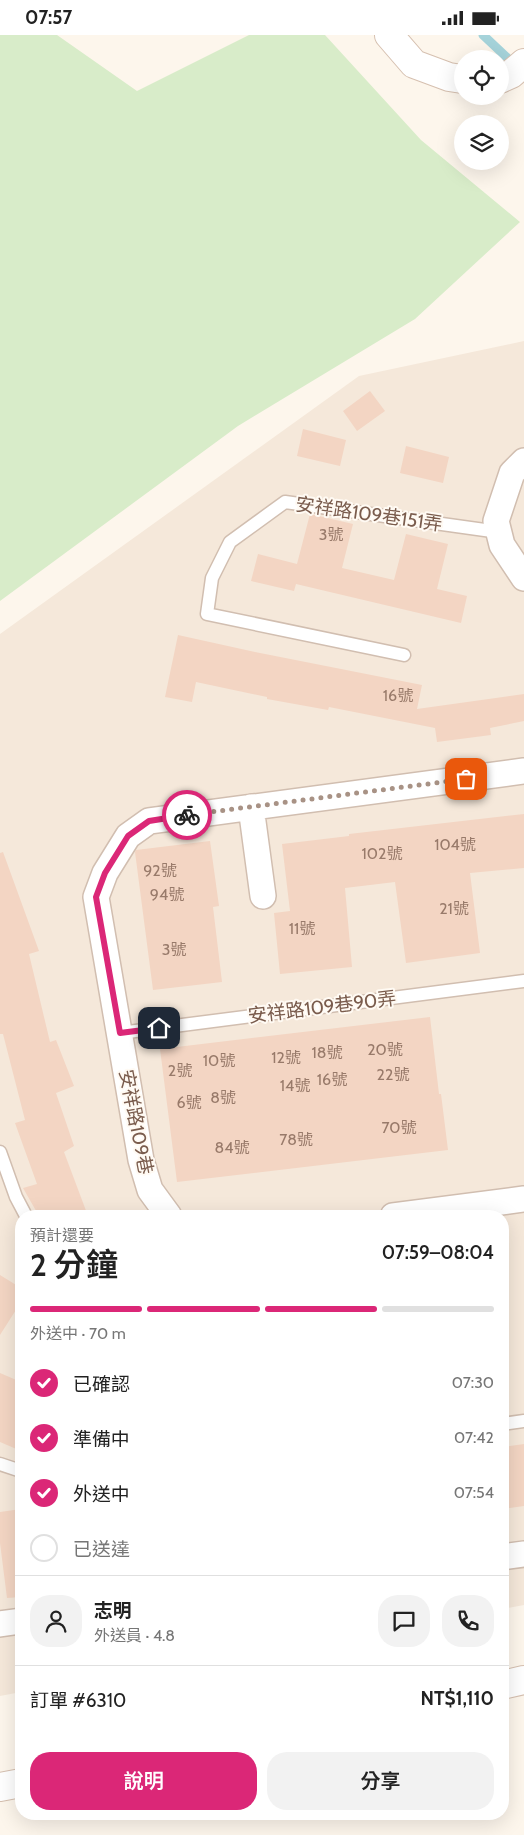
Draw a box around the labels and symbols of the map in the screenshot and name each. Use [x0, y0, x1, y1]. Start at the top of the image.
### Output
street label: 安祥路109巷151弄 [294, 492, 444, 536]
house number: 3號 [319, 525, 343, 544]
house number: 16號 [383, 686, 413, 705]
pin [445, 758, 487, 800]
courier [162, 790, 212, 840]
house number: 104號 [434, 835, 476, 854]
house number: 102號 [362, 844, 402, 863]
house number: 92號 [143, 861, 177, 880]
house number: 94號 [150, 885, 184, 904]
house number: 21號 [439, 899, 469, 918]
house number: 11號 [289, 919, 315, 938]
house number: 3號 [162, 940, 186, 959]
street label: 安祥路109巷90弄 [246, 986, 398, 1028]
pin [138, 1007, 180, 1049]
house number: 20號 [367, 1040, 403, 1059]
house number: 18號 [312, 1043, 342, 1062]
house number: 12號 [271, 1048, 301, 1067]
house number: 10號 [203, 1051, 235, 1070]
house number: 2號 [168, 1061, 192, 1080]
house number: 22號 [377, 1065, 409, 1084]
street label: 安祥路109巷 [115, 1068, 157, 1176]
house number: 16號 [317, 1070, 347, 1089]
house number: 14號 [280, 1076, 310, 1095]
house number: 8號 [210, 1088, 236, 1107]
house number: 6號 [176, 1093, 202, 1112]
house number: 70號 [381, 1118, 417, 1137]
house number: 78號 [279, 1130, 313, 1149]
house number: 84號 [215, 1138, 249, 1157]

